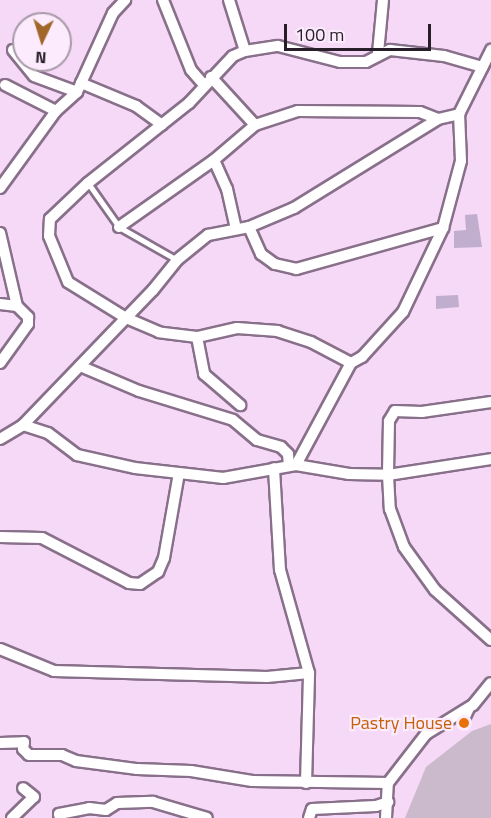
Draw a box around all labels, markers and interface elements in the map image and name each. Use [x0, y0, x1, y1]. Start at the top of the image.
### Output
north arrow [12, 12, 72, 72]
scale bar [287, 12, 434, 50]
text: 100 m [295, 21, 344, 48]
text: N [35, 46, 47, 70]
place label: Pastry House [350, 712, 452, 734]
marker: Pastry House [457, 716, 471, 730]

